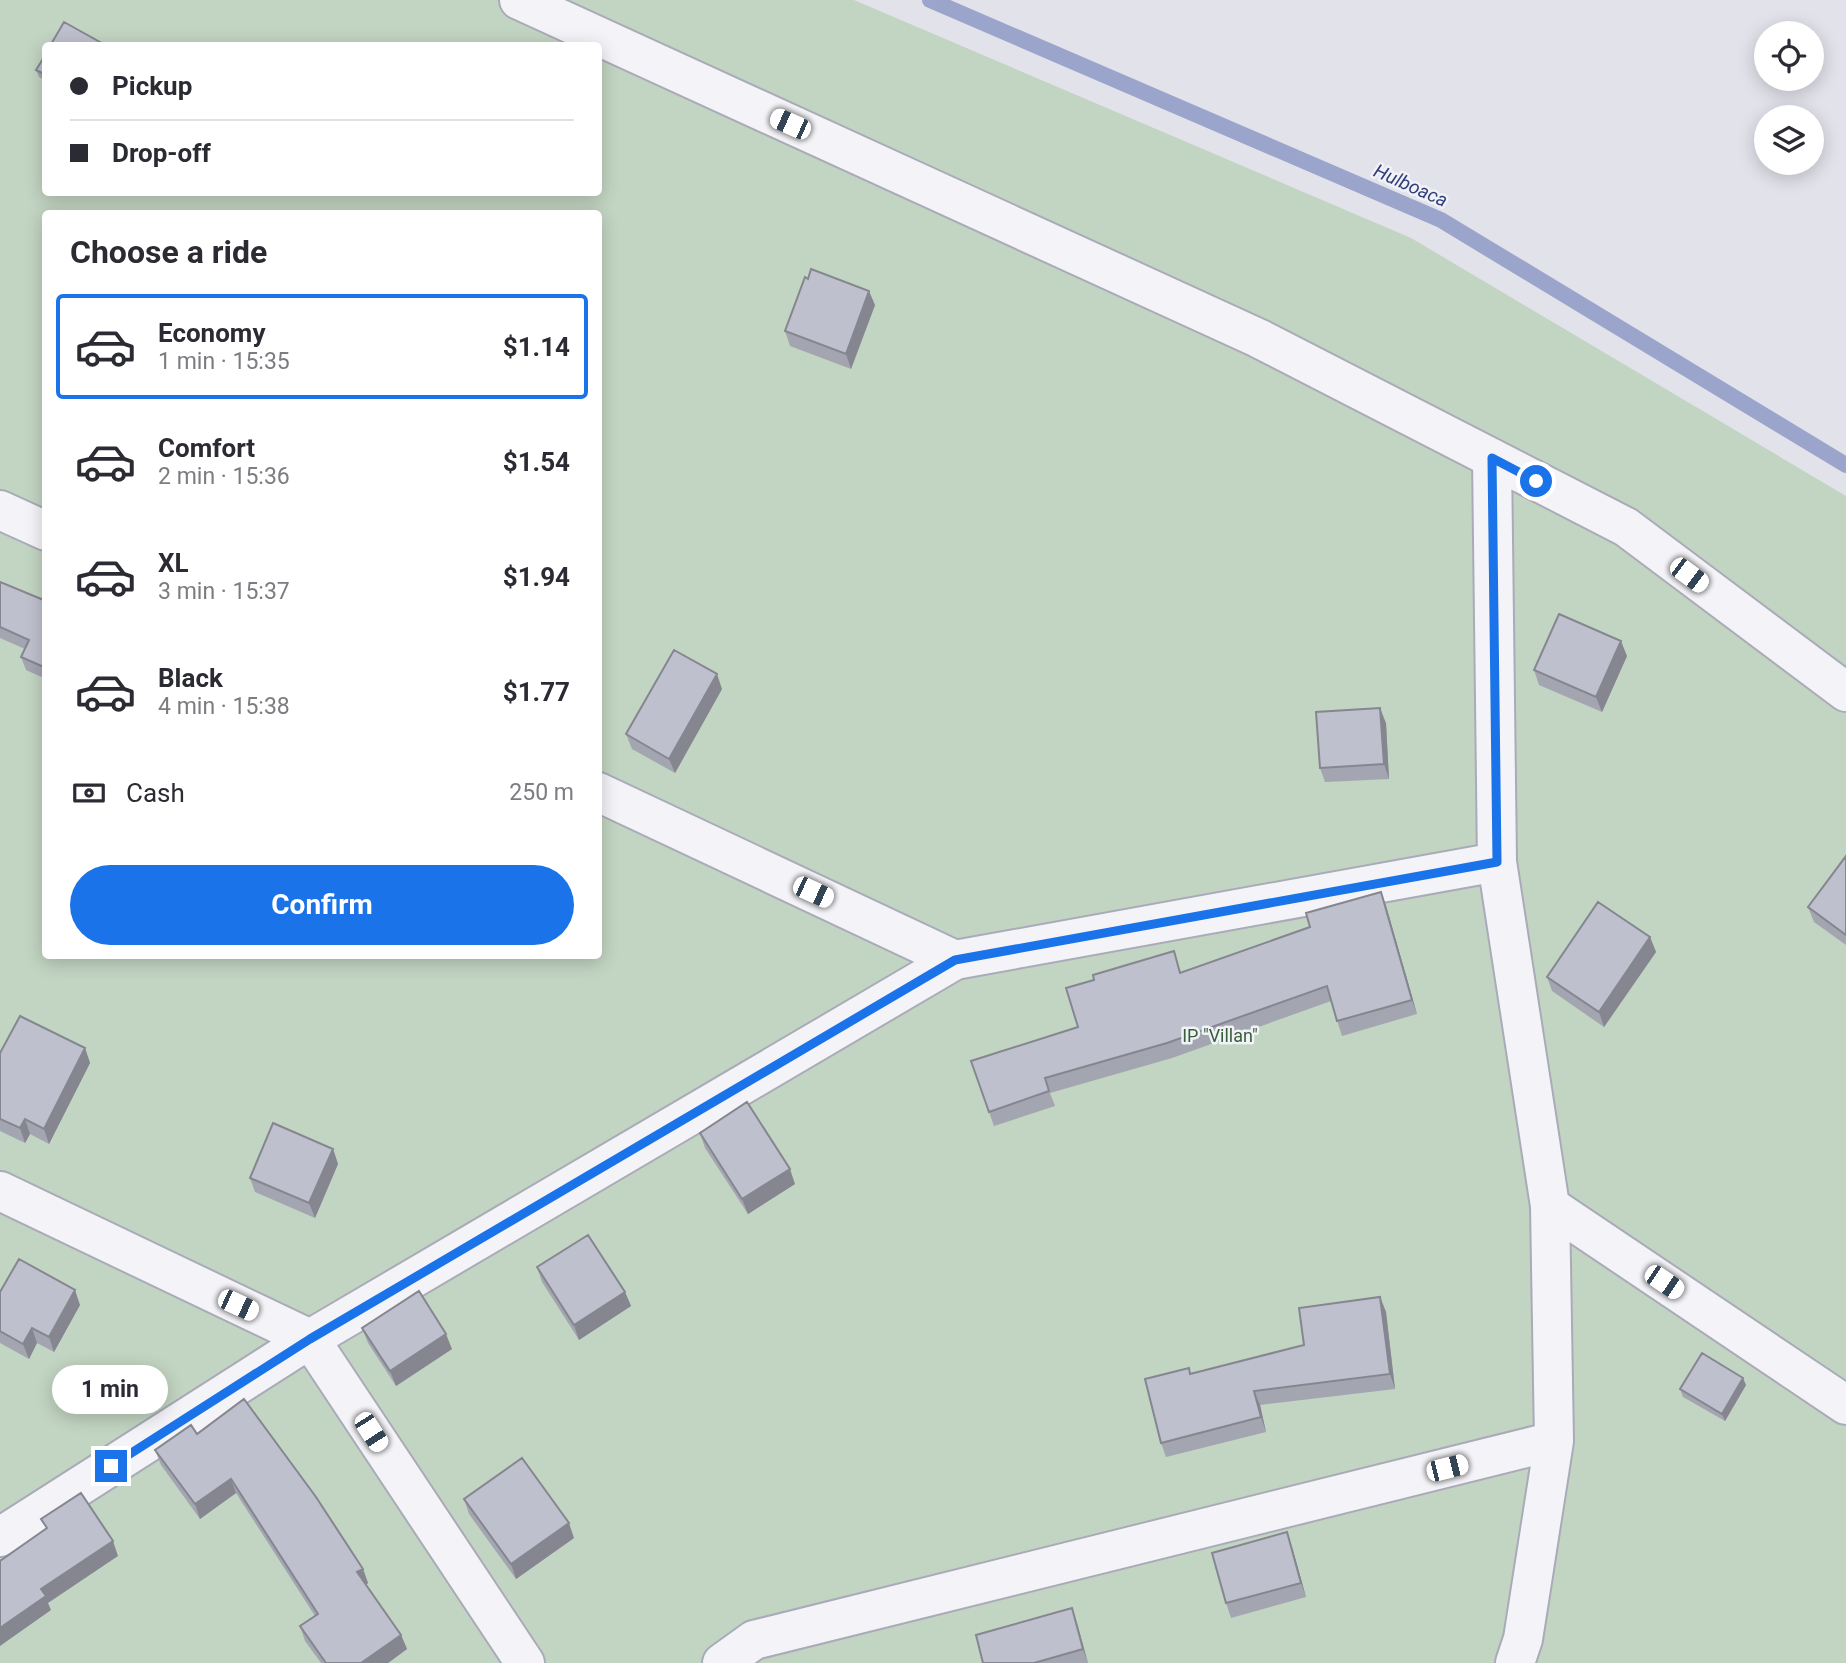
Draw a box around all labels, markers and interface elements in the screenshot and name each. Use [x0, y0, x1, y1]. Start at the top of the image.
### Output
map controls [1754, 21, 1824, 175]
button: locate [1754, 21, 1824, 91]
text: Pickup [112, 71, 192, 101]
button: layers [1754, 105, 1824, 175]
car [767, 106, 814, 142]
text: Drop-off [112, 138, 211, 168]
water label: Hulboaca [1370, 159, 1451, 212]
text: Choose a ride [70, 233, 267, 271]
icon: car [74, 315, 137, 378]
text: Economy [158, 318, 265, 348]
text: $1.14 [503, 332, 570, 362]
text: 1 min · 15:35 [158, 348, 290, 375]
icon: car [74, 430, 137, 493]
text: Comfort [158, 433, 255, 463]
text: $1.54 [503, 447, 570, 477]
text: 2 min · 15:36 [158, 463, 290, 490]
route start [1520, 465, 1552, 497]
icon: car [74, 545, 137, 608]
text: XL [158, 548, 189, 578]
car [1666, 554, 1713, 596]
text: $1.94 [503, 562, 570, 592]
text: 3 min · 15:37 [158, 578, 290, 605]
icon: car [74, 660, 137, 723]
text: Black [158, 663, 223, 693]
text: $1.77 [503, 677, 570, 707]
text: 4 min · 15:38 [158, 693, 290, 720]
icon: cash [70, 774, 108, 812]
text: Cash [126, 778, 185, 808]
text: 250 m [509, 779, 574, 806]
button: Confirm [70, 865, 574, 945]
car [790, 874, 837, 910]
park label: IP "Villan" [1182, 1025, 1258, 1046]
car [1641, 1262, 1688, 1302]
car [215, 1287, 262, 1323]
callout: 1 min [53, 1364, 169, 1414]
text: 1 min [81, 1376, 139, 1403]
car [351, 1409, 392, 1455]
route end [95, 1450, 127, 1482]
car [1425, 1453, 1470, 1483]

